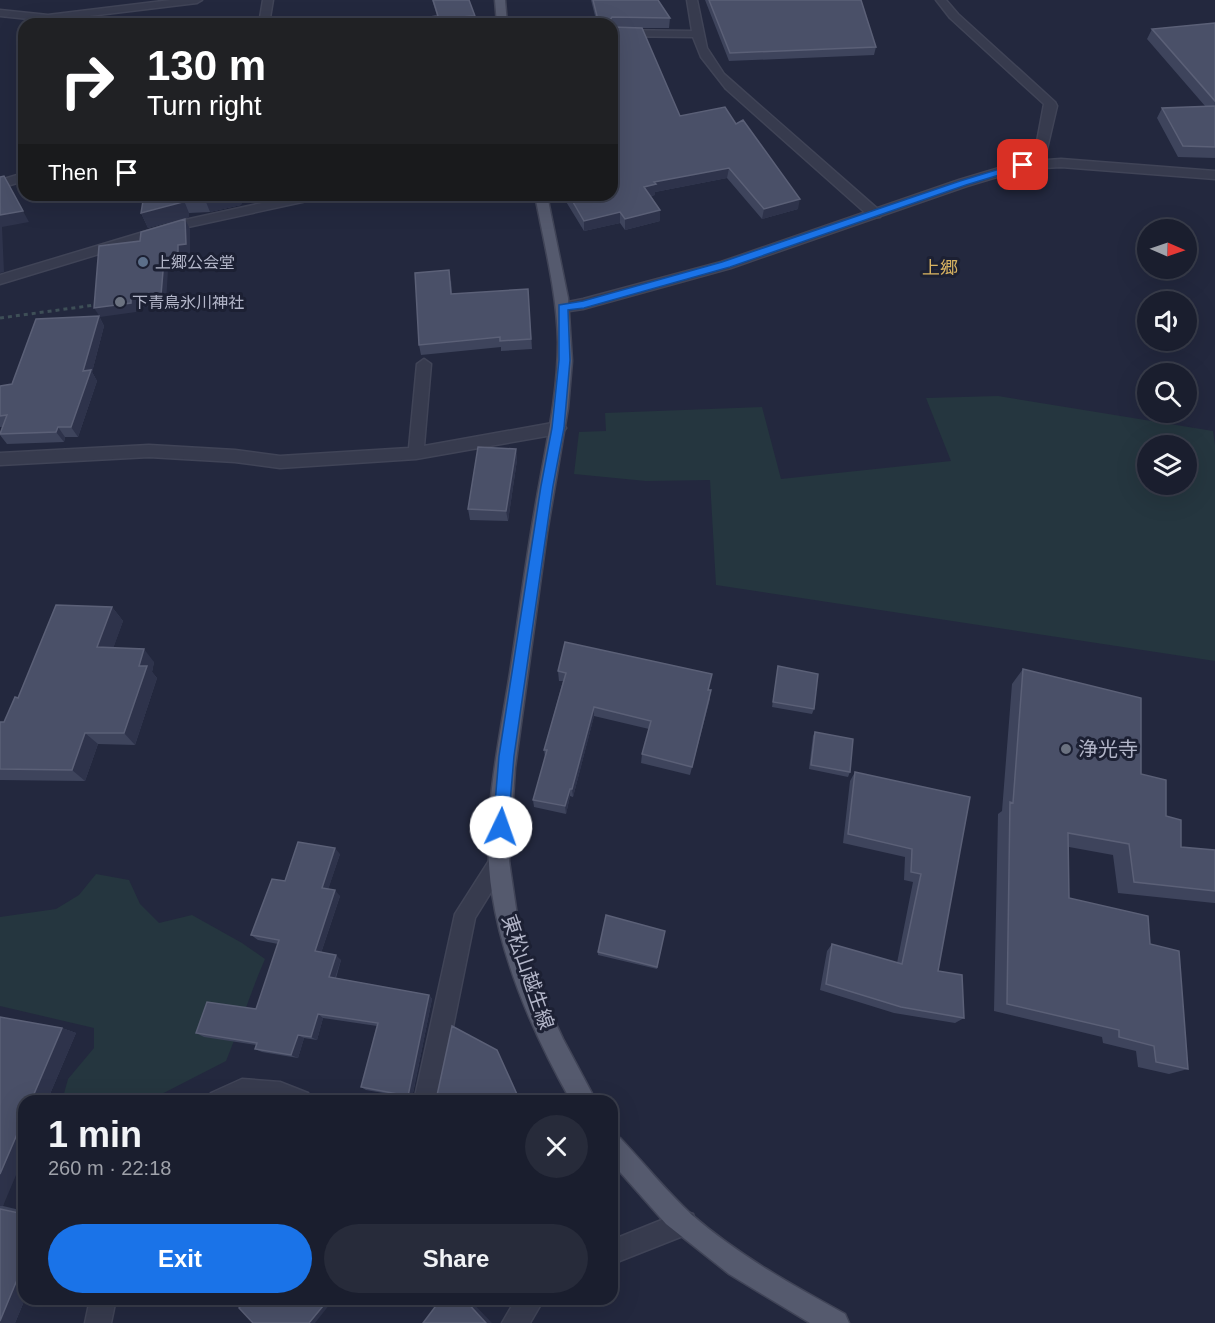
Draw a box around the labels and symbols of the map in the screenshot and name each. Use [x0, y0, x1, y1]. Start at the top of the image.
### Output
pin [997, 139, 1048, 190]
north arrow [1137, 219, 1197, 279]
place label: 上郷公会堂 [155, 254, 235, 271]
marker: 上郷公会堂 [136, 255, 150, 269]
district label: 上郷 [922, 258, 958, 278]
place label: 下青鳥氷川神社 [132, 294, 244, 311]
marker: 下青鳥氷川神社 [113, 295, 127, 309]
place label: 浄光寺 [1078, 738, 1138, 760]
marker: 浄光寺 [1059, 742, 1073, 756]
position arrow [469, 795, 533, 859]
street label: 東松山越生線 [498, 912, 558, 1032]

